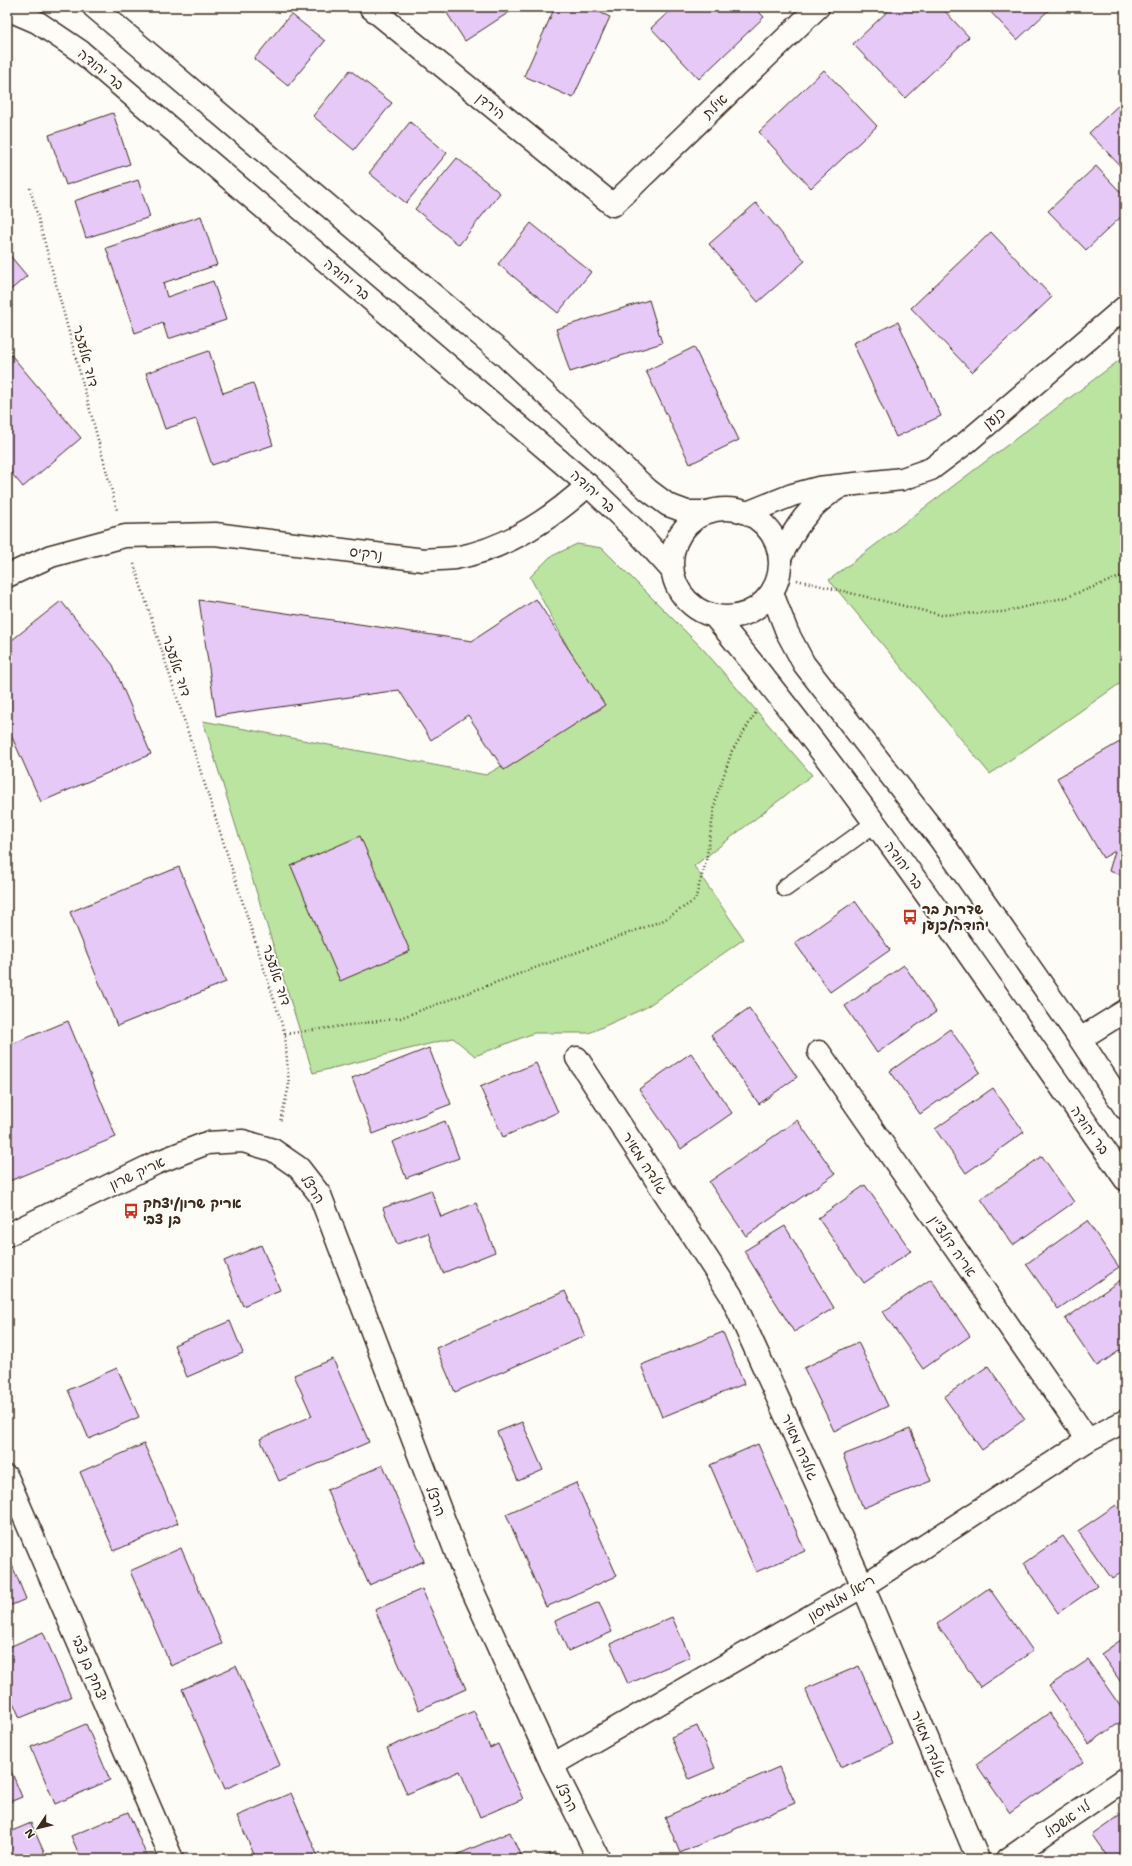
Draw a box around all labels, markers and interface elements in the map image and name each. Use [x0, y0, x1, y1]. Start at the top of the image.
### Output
street label: בר יהודה [74, 44, 128, 94]
street label: הירדן [473, 89, 509, 123]
street label: אילת [698, 90, 731, 123]
street label: בר יהודה [320, 254, 374, 304]
street label: דוד אלעזר [69, 323, 103, 389]
street label: כנען [979, 403, 1009, 433]
street label: בר יהודה [567, 466, 619, 516]
street label: נרקיס [348, 542, 384, 564]
street label: דוד אלעזר [159, 633, 195, 699]
street label: בר יהודה [881, 837, 927, 893]
place label: שדרות בר יהודה/כנען [922, 900, 989, 934]
bus stop icon: שדרות בר יהודה/כנען [901, 908, 919, 926]
street label: דוד אלעזר [259, 942, 295, 1008]
street label: בר יהודה [1067, 1102, 1113, 1158]
street label: גולדה מאיר [618, 1128, 672, 1198]
street label: אריק שרון [106, 1152, 168, 1194]
street label: הרצל [297, 1171, 329, 1207]
place label: אריק שרון/יצחק בן צבי [143, 1194, 242, 1228]
bus stop icon: אריק שרון/יצחק בן צבי [122, 1202, 140, 1220]
street label: אריה דולצ'ין [925, 1212, 981, 1280]
street label: גולדה מאיר [777, 1411, 823, 1483]
street label: הרצל [422, 1483, 450, 1519]
street label: ריאל מלמיסון [804, 1571, 878, 1625]
street label: יצחק בן צבי [68, 1632, 112, 1704]
street label: גולדה מאיר [907, 1708, 951, 1780]
street label: הרצל [552, 1779, 582, 1815]
street label: לוי אשכול [1040, 1796, 1094, 1842]
north arrow [18, 1808, 58, 1848]
text: N [21, 1825, 39, 1841]

